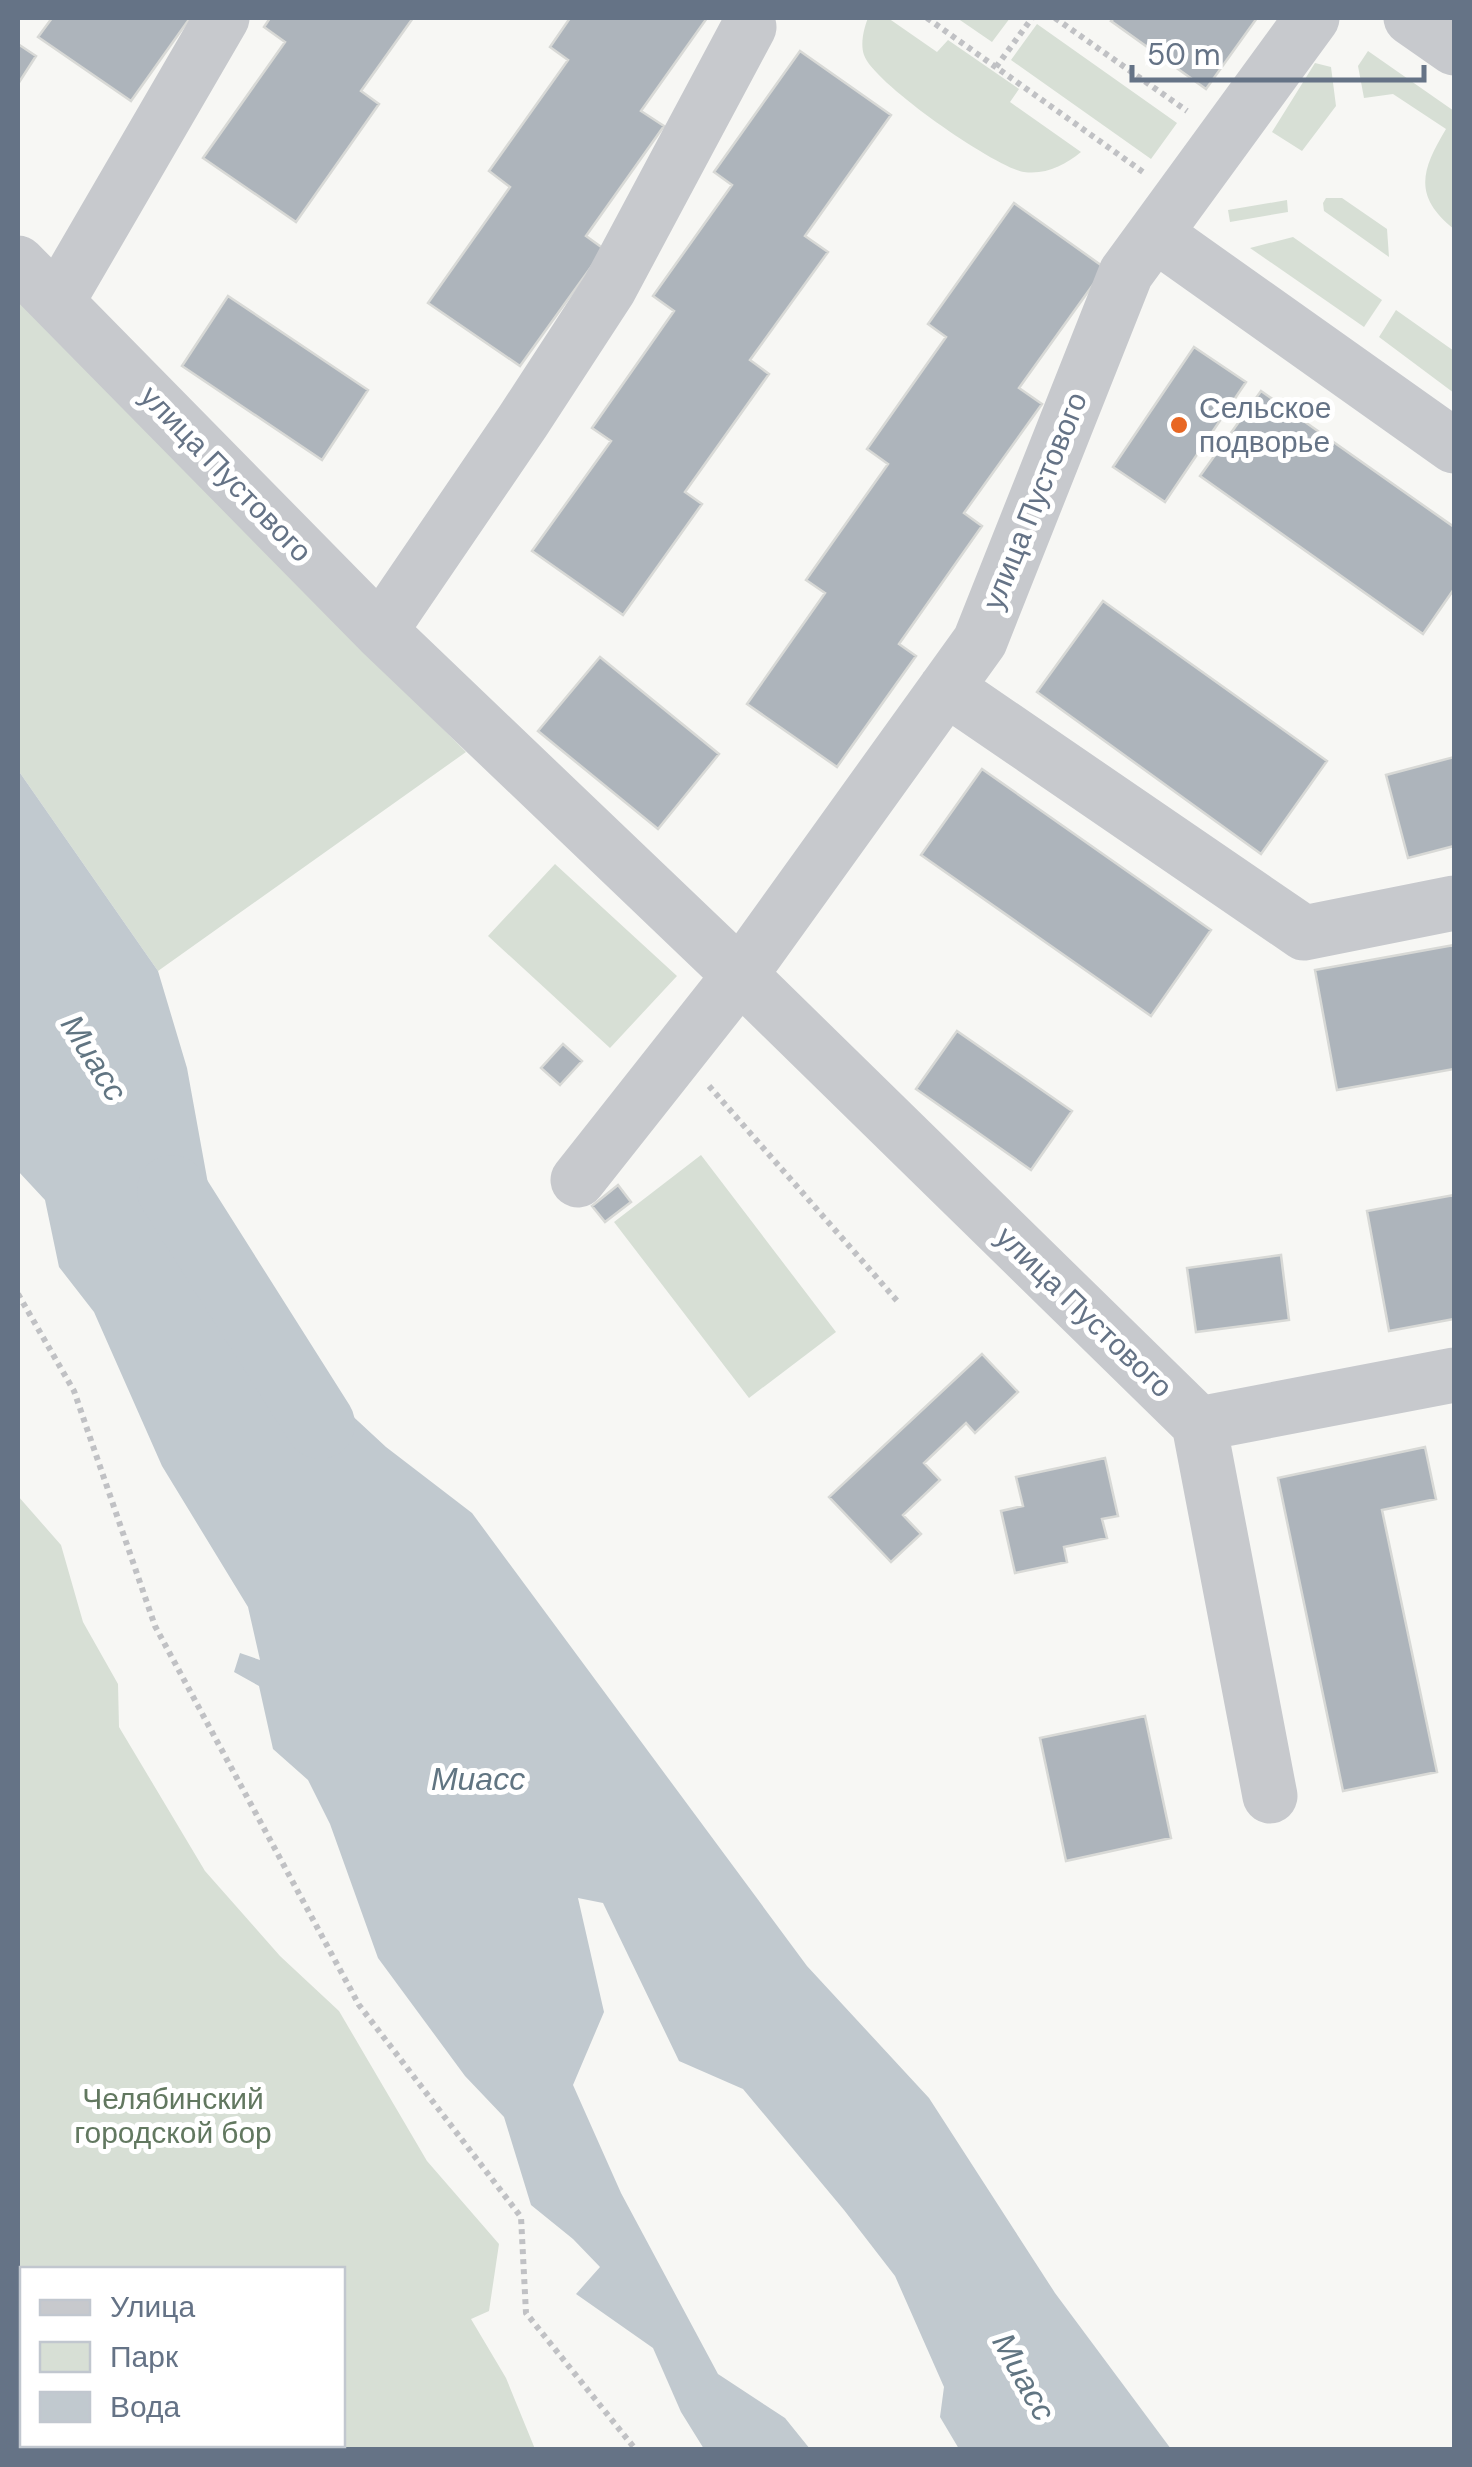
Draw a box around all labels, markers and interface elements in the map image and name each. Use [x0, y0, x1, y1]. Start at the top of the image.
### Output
scale bar [1132, 20, 1424, 82]
text: 50 m [1147, 35, 1221, 74]
street label: улица Пустового [132, 377, 321, 570]
street label: улица Пустового [973, 386, 1096, 615]
place label: Сельское подворье [1199, 388, 1331, 461]
marker: Сельское подворье [1168, 414, 1190, 436]
water label: Миасс [51, 1007, 137, 1109]
street label: улица Пустового [988, 1217, 1181, 1406]
water label: Миасс [431, 1758, 525, 1800]
park label: Челябинский городской бор [74, 2079, 272, 2152]
legend [20, 2267, 345, 2447]
text: Улица [110, 2287, 195, 2326]
water label: Миасс [983, 2326, 1065, 2428]
text: Парк [110, 2337, 179, 2376]
text: Вода [110, 2387, 181, 2426]

